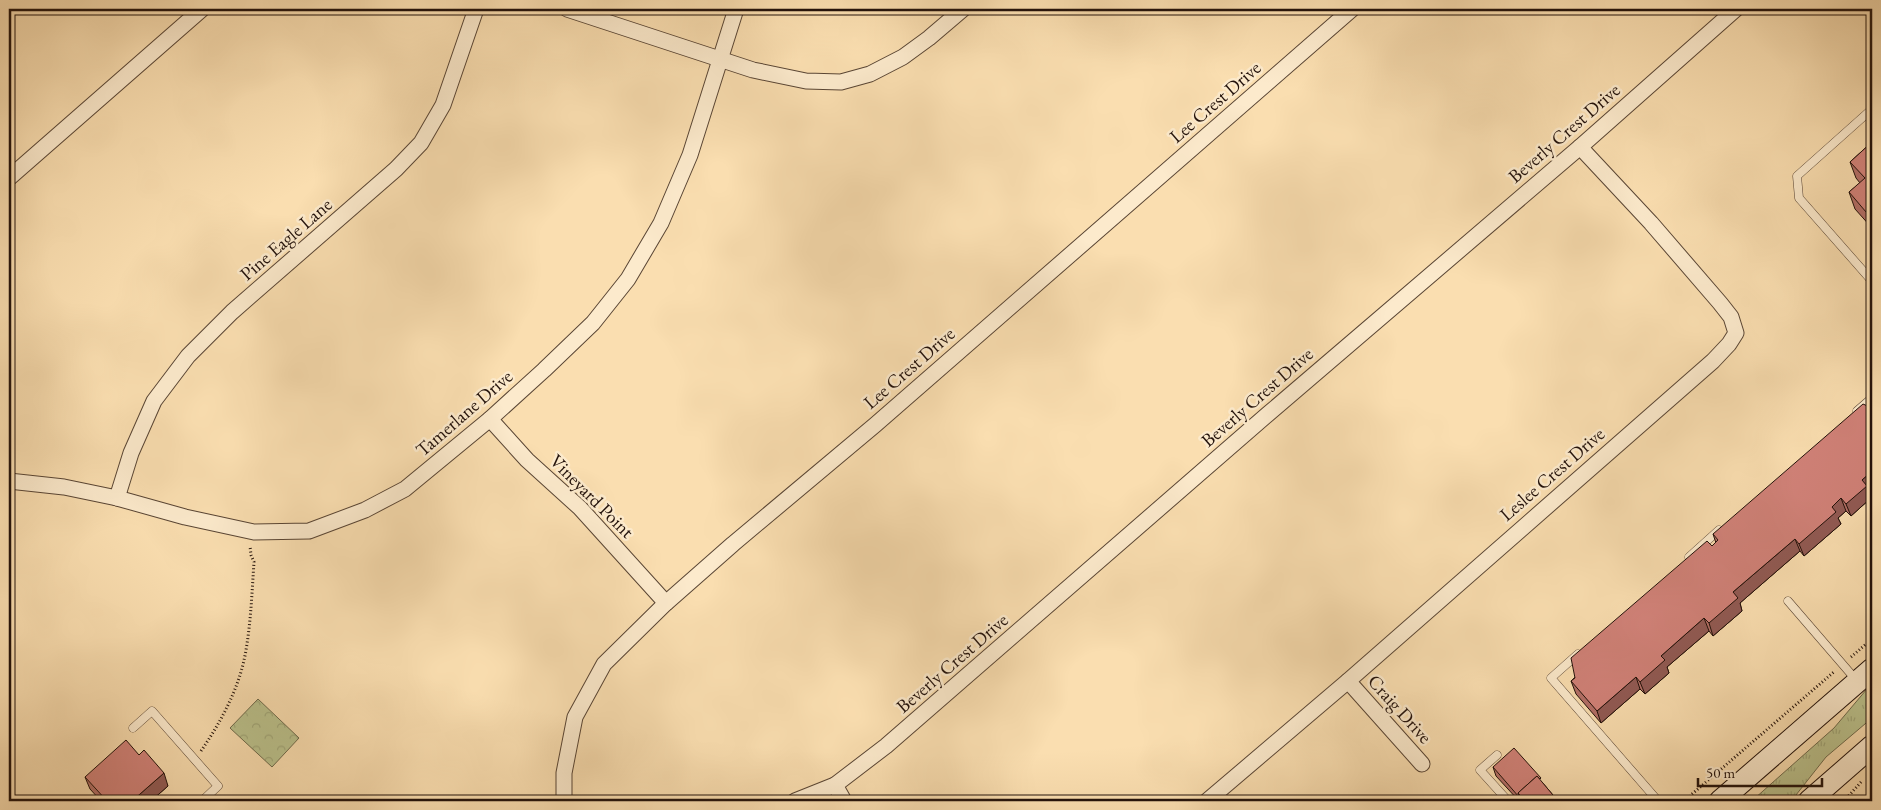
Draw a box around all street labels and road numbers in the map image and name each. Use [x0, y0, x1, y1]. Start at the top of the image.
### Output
street label: Lee Crest Drive [1164, 55, 1266, 149]
street label: Beverly Crest Drive [1503, 77, 1625, 189]
street label: Pine Eagle Lane [235, 192, 337, 286]
street label: Lee Crest Drive [858, 321, 960, 415]
street label: Beverly Crest Drive [1196, 341, 1318, 453]
street label: Tamerlane Drive [410, 364, 518, 462]
street label: Leslee Crest Drive [1494, 421, 1610, 527]
street label: Vineyard Point [544, 448, 640, 544]
street label: Beverly Crest Drive [891, 607, 1013, 719]
street label: Craig Drive [1362, 669, 1438, 749]

